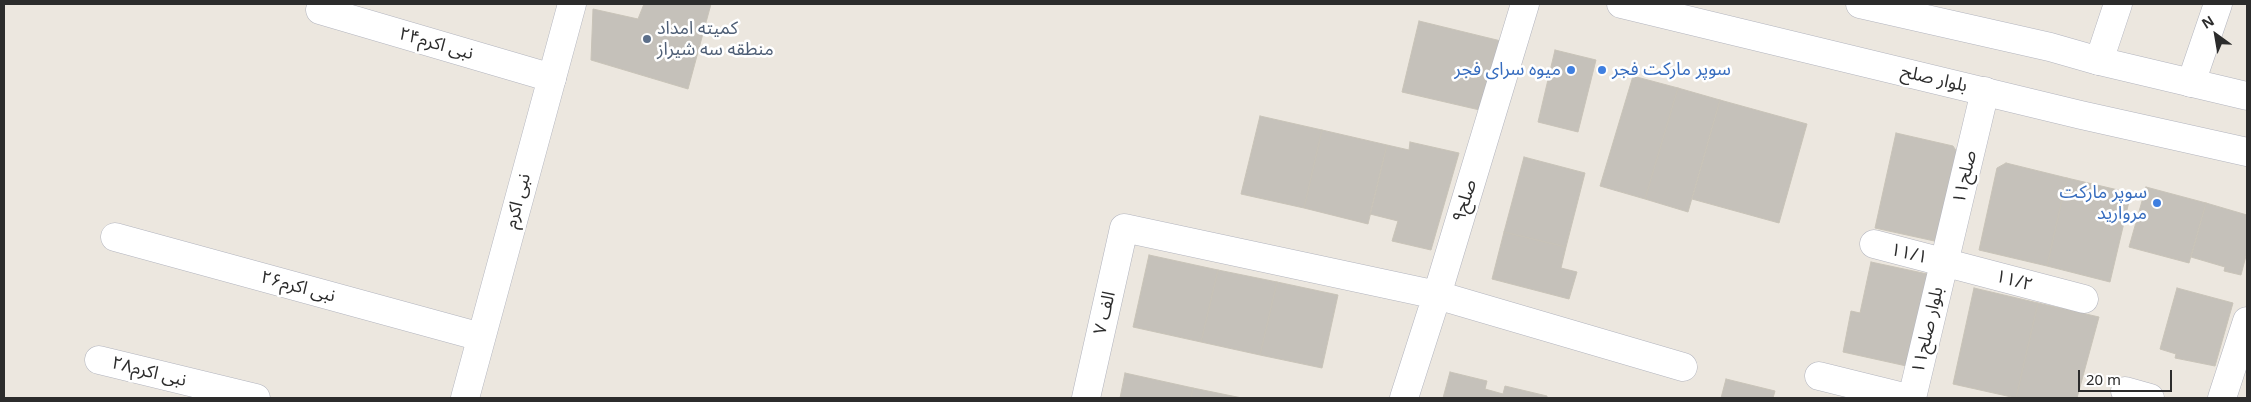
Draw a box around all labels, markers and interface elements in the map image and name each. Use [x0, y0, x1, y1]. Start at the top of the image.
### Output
north arrow [2191, 10, 2241, 60]
text: N [2198, 11, 2218, 33]
place label: کمیته امداد منطقه سه شیراز [657, 18, 774, 60]
street label: نبی اکرم۲۴ [396, 23, 476, 65]
marker: کمیته امداد منطقه سه شیراز [641, 33, 653, 45]
place label: میوه سرای فجر [1454, 59, 1561, 81]
place label: سوپر مارکت فجر [1612, 59, 1731, 81]
street label: بلوار صلح [1899, 61, 1969, 97]
marker: میوه سرای فجر [1565, 64, 1577, 76]
marker: سوپر مارکت فجر [1596, 64, 1608, 76]
street label: صلح۱۱ [1948, 148, 1982, 206]
street label: نبی اکرم [500, 171, 536, 231]
street label: صلح۹ [1448, 177, 1482, 225]
place label: سوپر مارکت مروارید [2060, 182, 2147, 224]
marker: سوپر مارکت مروارید [2151, 197, 2163, 209]
street label: ۱۱/۱ [1888, 239, 1930, 269]
street label: ۱۱/۲ [1993, 266, 2035, 296]
street label: نبی اکرم۲۶ [258, 267, 338, 307]
street label: بلوار صلح۱۱ [1908, 285, 1948, 375]
street label: ۷ الف [1090, 289, 1120, 337]
street label: نبی اکرم۲۸ [109, 352, 189, 392]
scale bar [2081, 360, 2175, 392]
text: 20 m [2086, 369, 2121, 389]

